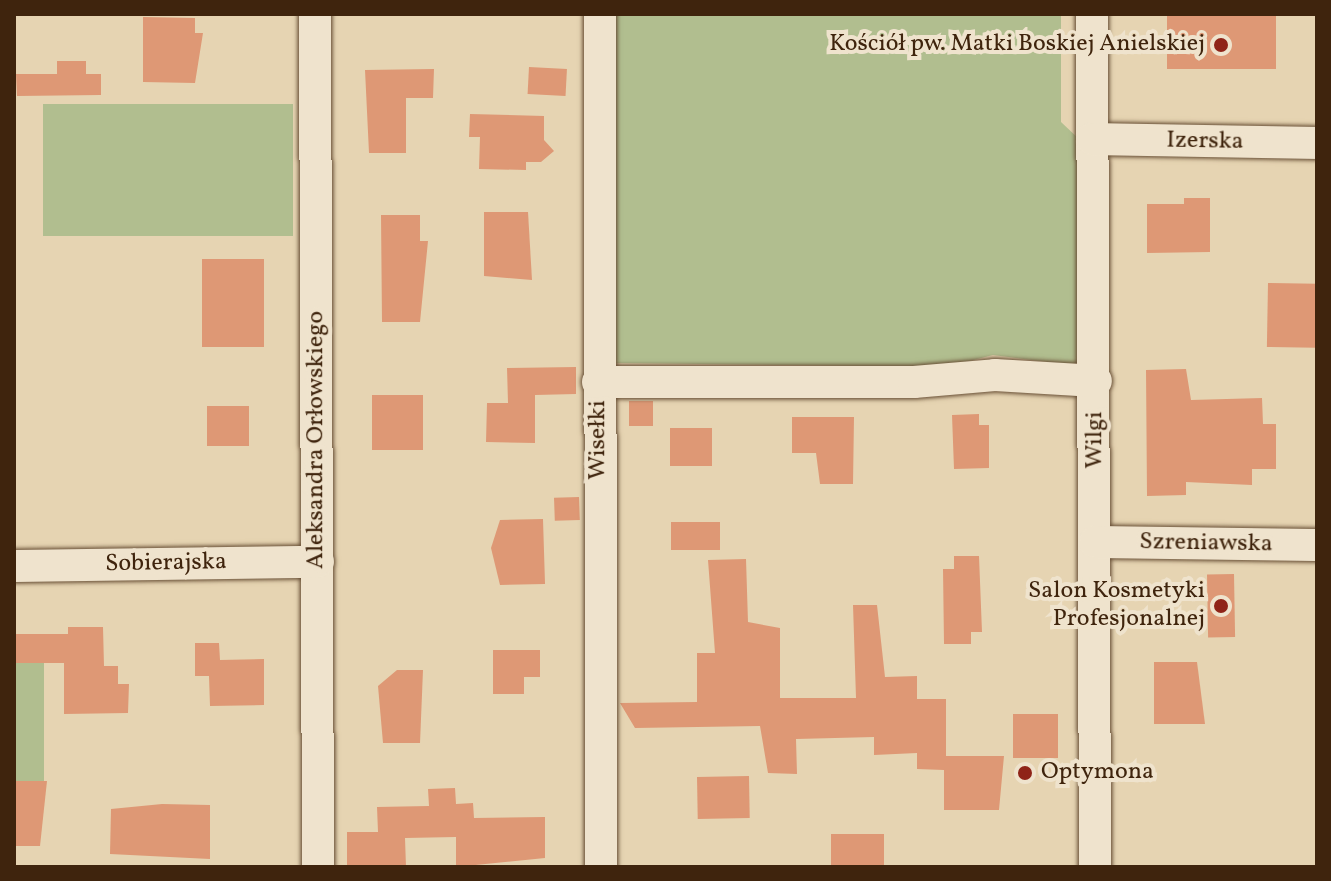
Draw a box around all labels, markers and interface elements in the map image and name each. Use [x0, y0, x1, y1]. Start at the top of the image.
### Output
place label: Kościół pw. Matki Boskiej Anielskiej [829, 31, 1205, 59]
marker: Kościół pw. Matki Boskiej Anielskiej [1212, 36, 1230, 54]
street label: Izerska [1166, 127, 1244, 157]
street label: Aleksandra Orłowskiego [303, 311, 331, 569]
street label: Wisełki [585, 400, 613, 480]
street label: Wilgi [1082, 411, 1110, 469]
street label: Szreniawska [1139, 528, 1273, 560]
street label: Sobierajska [105, 549, 227, 579]
place label: Salon Kosmetyki Profesjonalnej [1028, 578, 1205, 634]
marker: Salon Kosmetyki Profesjonalnej [1212, 597, 1230, 615]
place label: Optymona [1041, 759, 1154, 787]
marker: Optymona [1016, 764, 1034, 782]

